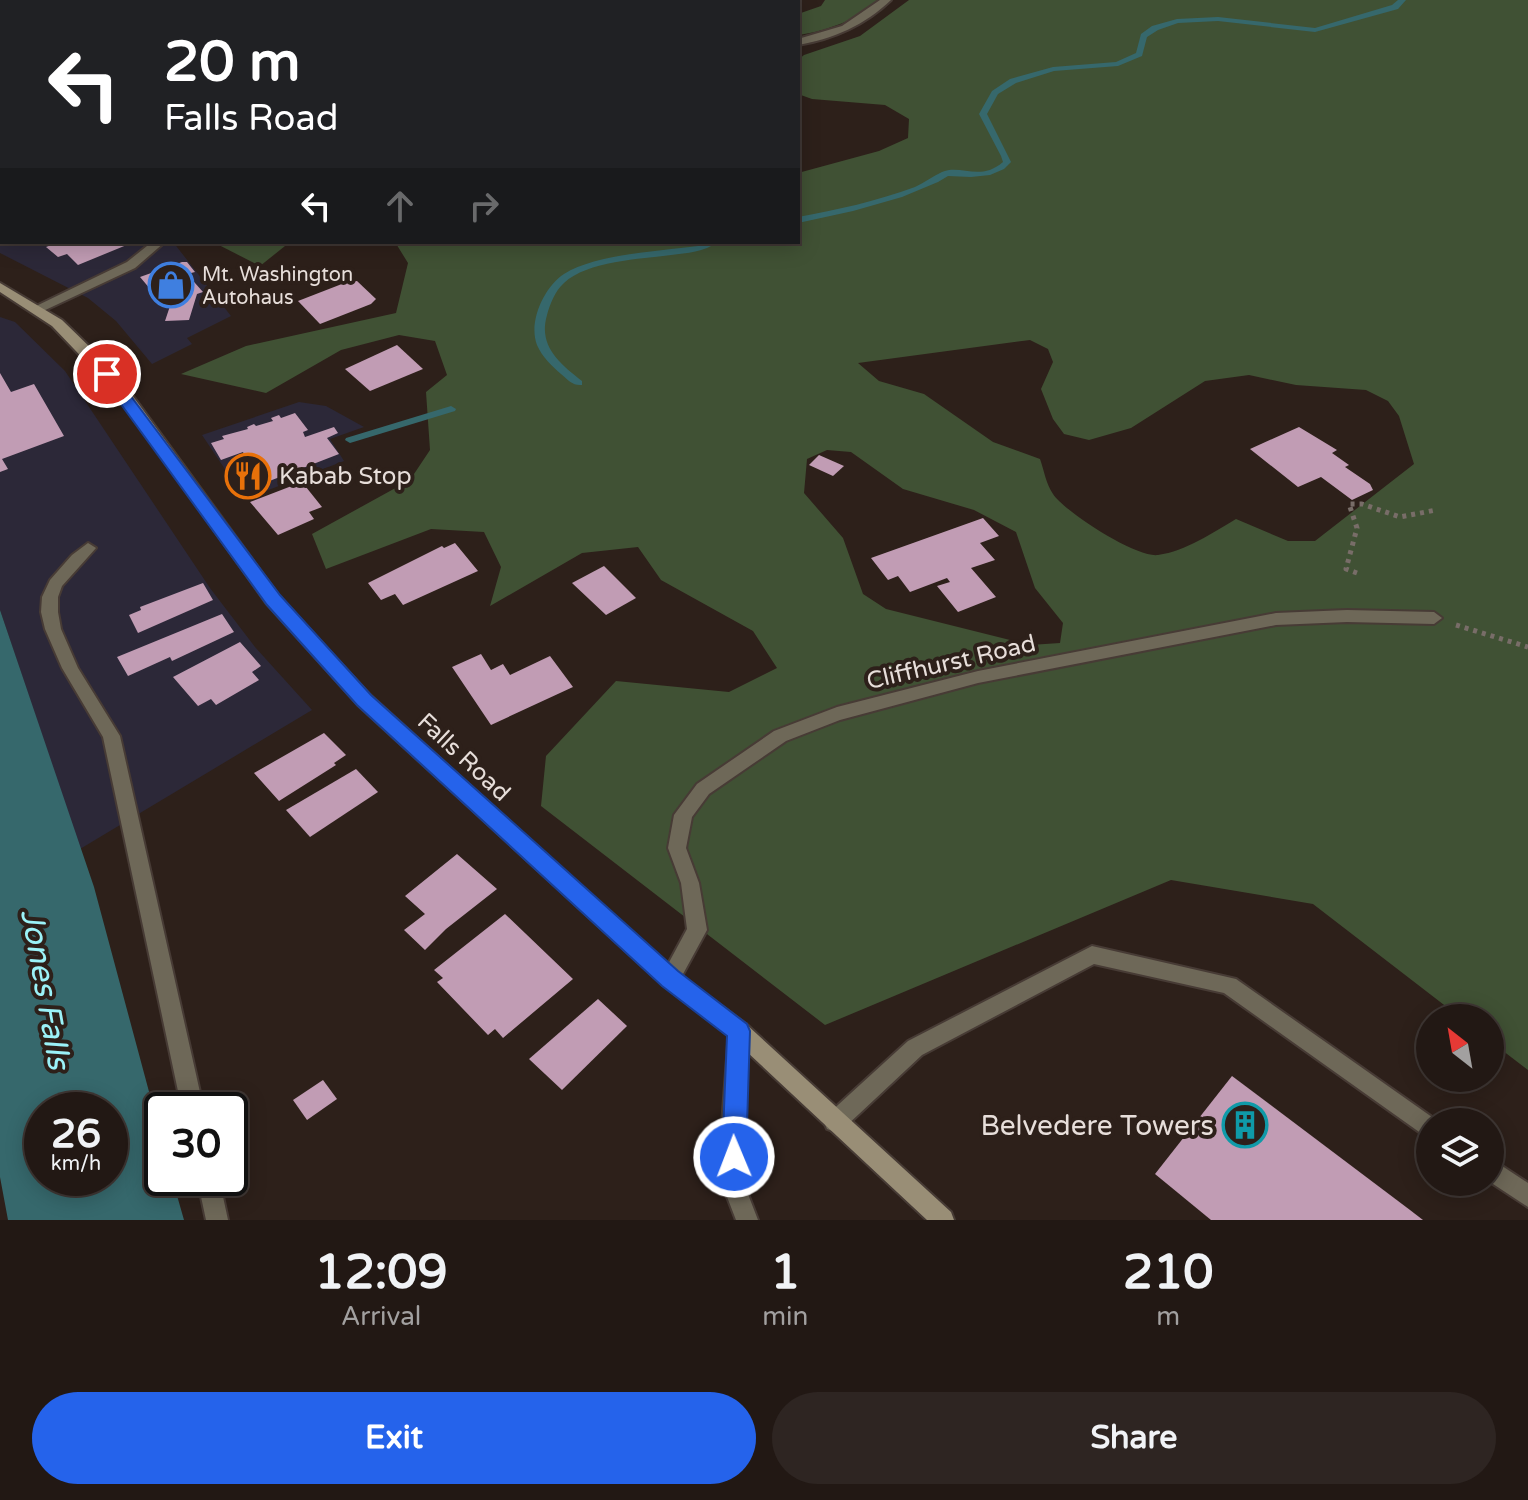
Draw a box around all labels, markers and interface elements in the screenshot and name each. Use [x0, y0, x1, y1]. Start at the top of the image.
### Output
text: 20 m [164, 29, 300, 96]
icon: left [32, 32, 136, 136]
text: Falls Road [164, 97, 338, 140]
icon: left [294, 184, 338, 228]
icon: ahead [378, 184, 422, 228]
icon: right [462, 184, 506, 228]
shop icon: Mt. Washington Autohaus [147, 261, 195, 309]
place label: Mt. Washington Autohaus [202, 263, 353, 310]
pin [73, 340, 141, 408]
icon: arrive [85, 352, 129, 396]
restaurant icon: Kabab Stop [224, 452, 272, 500]
place label: Kabab Stop [279, 462, 412, 491]
street label: Cliffhurst Road [864, 629, 1039, 696]
street label: Falls Road [411, 707, 516, 808]
water label: Jones Falls [12, 906, 78, 1075]
north arrow [1416, 1004, 1504, 1092]
map controls [1416, 1004, 1504, 1196]
speed limit sign: 30 [144, 1092, 248, 1196]
building icon: Belvedere Towers [1221, 1101, 1269, 1149]
button: layers [1416, 1108, 1504, 1196]
place label: Belvedere Towers [980, 1109, 1214, 1143]
text: 26 [51, 1110, 101, 1158]
position arrow [692, 1115, 776, 1199]
text: km/h [51, 1152, 101, 1176]
text: 12:09 [315, 1244, 448, 1302]
text: 1 [770, 1244, 800, 1302]
text: 210 [1123, 1244, 1213, 1302]
text: Arrival [341, 1301, 421, 1332]
text: min [762, 1301, 808, 1332]
text: m [1156, 1301, 1180, 1332]
button: Exit [32, 1392, 756, 1484]
button: Share [772, 1392, 1496, 1484]

